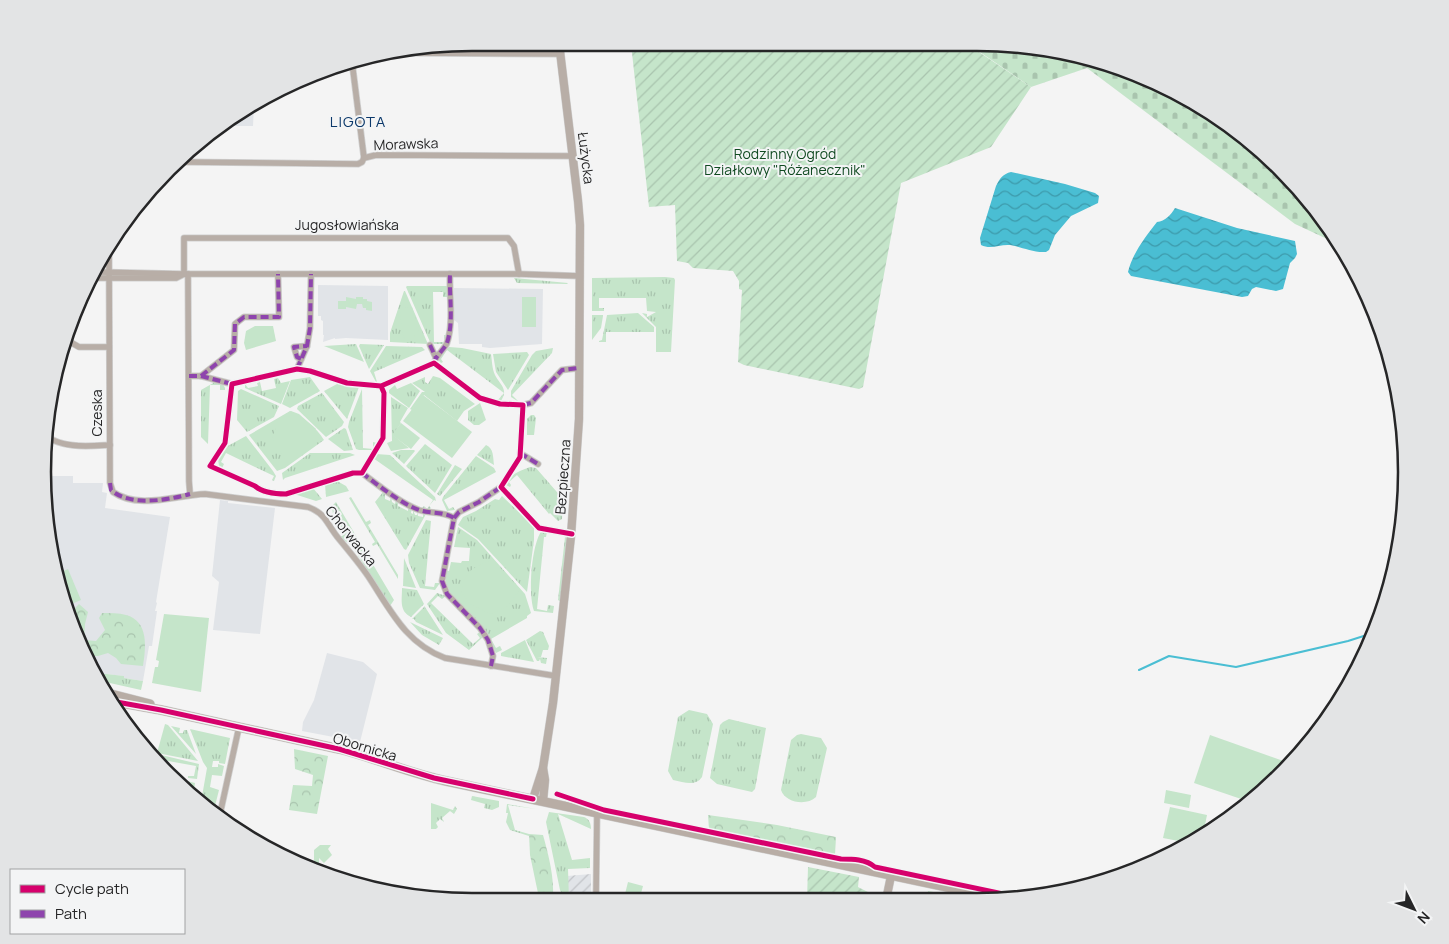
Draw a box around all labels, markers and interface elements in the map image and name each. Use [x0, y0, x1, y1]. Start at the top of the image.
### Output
district label: LIGOTA [330, 111, 386, 132]
street label: Łużycka [574, 131, 599, 185]
street label: Morawska [373, 133, 439, 154]
park label: Rodzinny Ogród Działkowy "Różanecznik" [704, 144, 866, 179]
street label: Jugosłowiańska [295, 215, 399, 234]
street label: Czeska [87, 389, 106, 437]
street label: Bezpieczna [550, 439, 575, 515]
street label: Chorwacka [321, 502, 382, 570]
street label: Obornicka [331, 728, 399, 765]
legend [10, 869, 185, 934]
text: Cycle path [55, 878, 129, 899]
north arrow [1389, 884, 1439, 934]
text: Path [55, 903, 87, 924]
text: N [1414, 908, 1434, 928]

